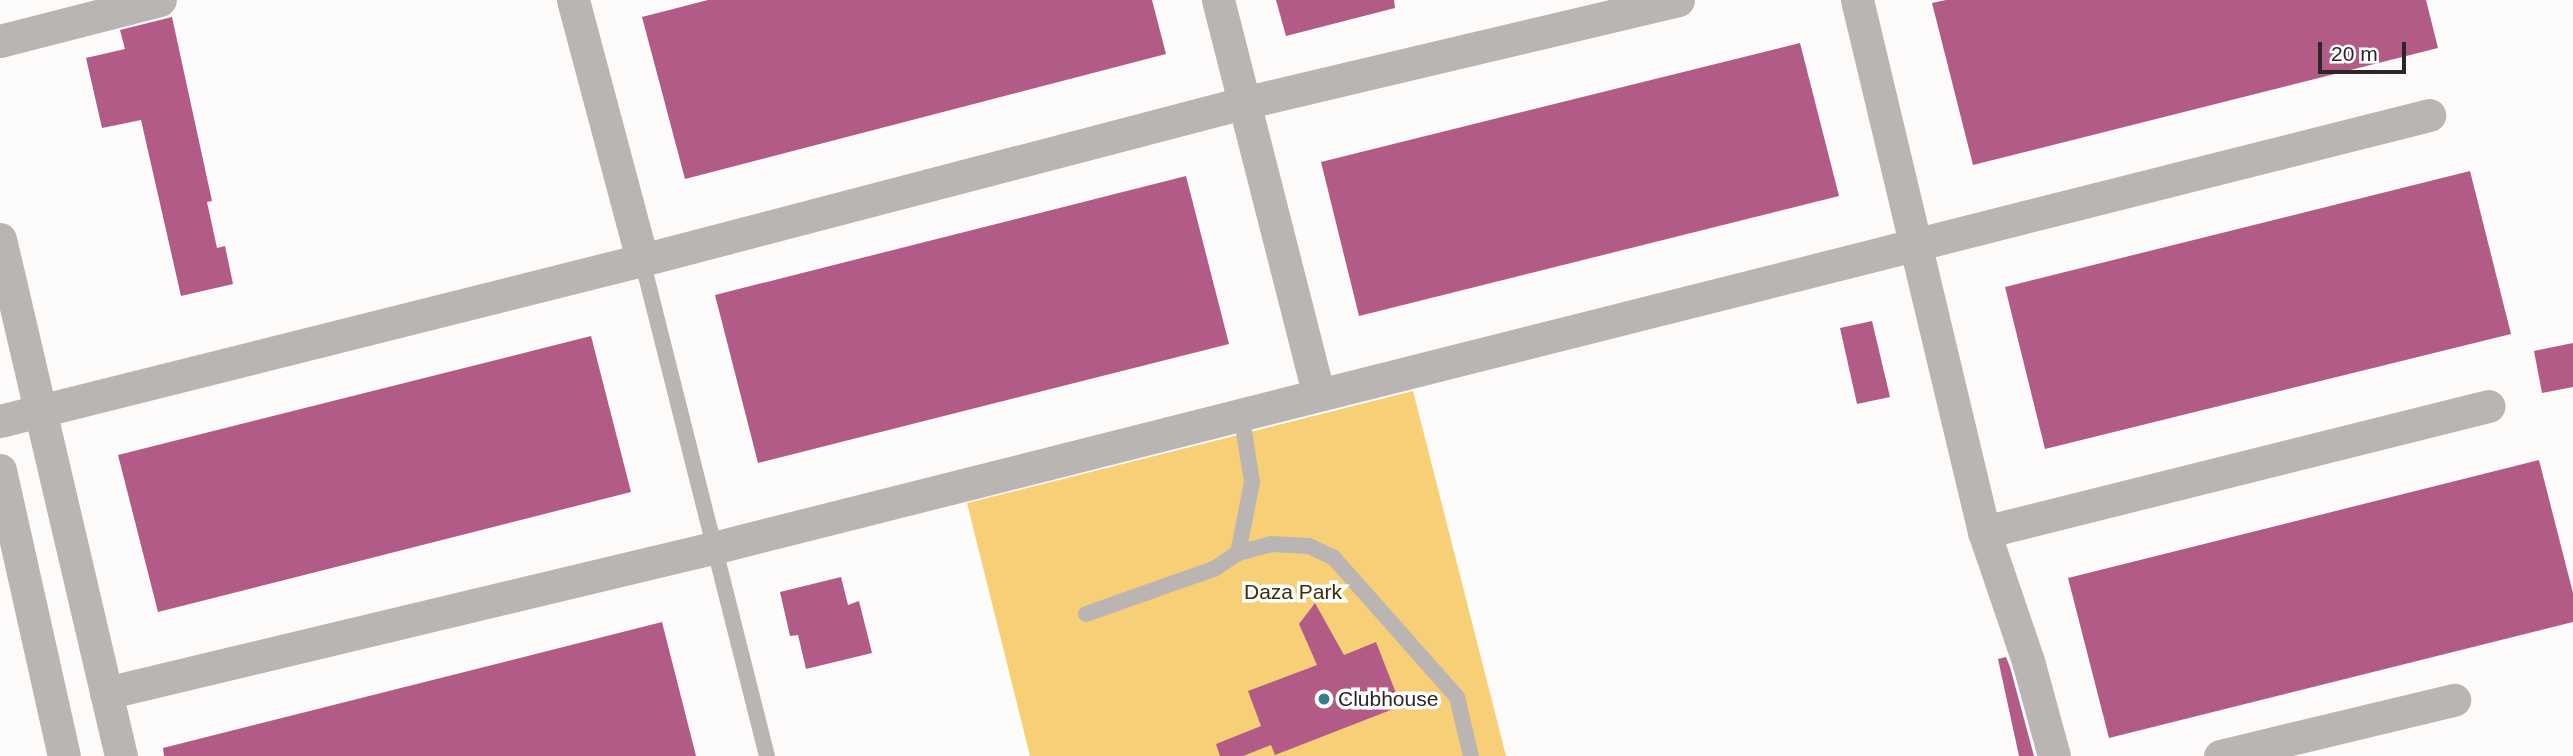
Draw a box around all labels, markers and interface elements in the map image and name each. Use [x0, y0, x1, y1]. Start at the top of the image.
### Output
scale bar [2321, 28, 2408, 72]
text: 20 m [2331, 42, 2378, 65]
park label: Daza Park [1244, 579, 1342, 605]
place label: Clubhouse [1338, 686, 1438, 712]
marker: Clubhouse [1316, 691, 1332, 707]

